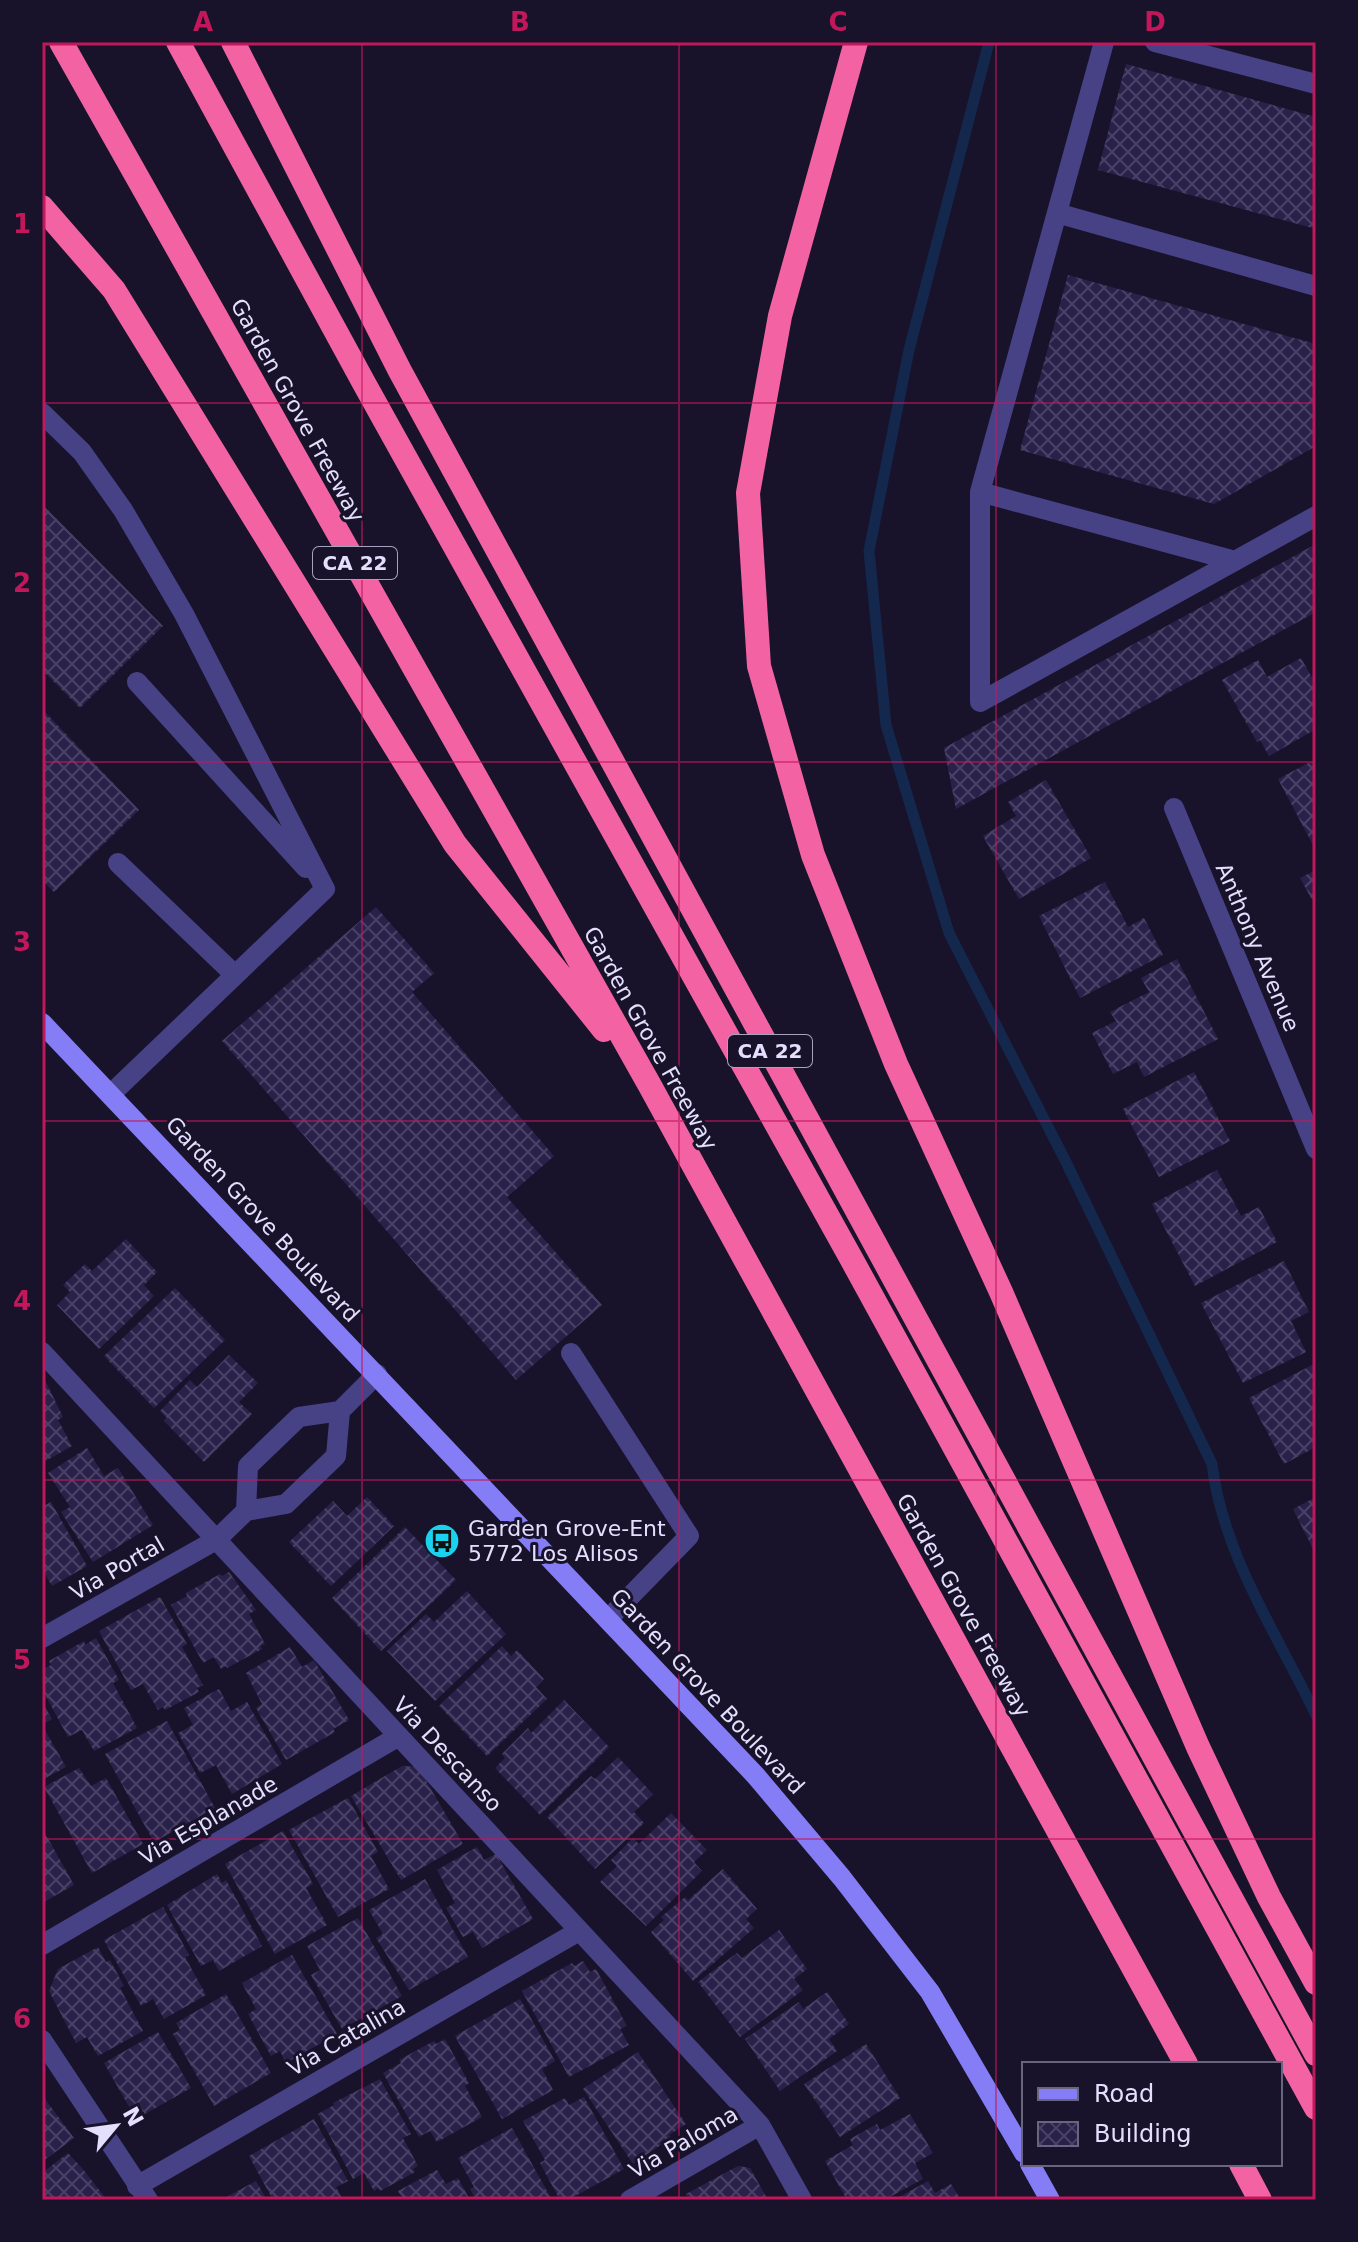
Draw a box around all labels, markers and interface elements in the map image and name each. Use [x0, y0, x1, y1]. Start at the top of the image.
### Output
text: A [193, 7, 213, 37]
text: B [510, 7, 530, 37]
text: C [828, 7, 848, 37]
text: D [1144, 7, 1166, 37]
text: 1 [13, 209, 31, 239]
street label: Garden Grove Freeway [226, 294, 369, 526]
road number: CA 22 [313, 547, 397, 579]
text: 2 [13, 568, 31, 598]
street label: Anthony Avenue [1211, 859, 1304, 1035]
street label: Garden Grove Freeway [579, 922, 722, 1154]
text: 3 [13, 927, 31, 957]
road number: CA 22 [728, 1035, 812, 1067]
street label: Garden Grove Boulevard [161, 1112, 364, 1327]
text: 4 [13, 1286, 31, 1316]
street label: Garden Grove Freeway [892, 1489, 1035, 1721]
place label: Garden Grove-Ent 5772 Los Alisos [468, 1516, 666, 1566]
bus stop icon: Garden Grove-Ent 5772 Los Alisos [423, 1522, 461, 1560]
street label: Via Portal [66, 1532, 169, 1605]
street label: Garden Grove Boulevard [606, 1584, 809, 1799]
text: 5 [13, 1645, 31, 1675]
street label: Via Descanso [388, 1692, 507, 1817]
street label: Via Esplanade [135, 1771, 282, 1870]
street label: Via Catalina [283, 1994, 410, 2081]
text: 6 [13, 2004, 31, 2034]
legend [1022, 2062, 1282, 2166]
text: Road [1094, 2080, 1154, 2108]
north arrow [76, 2086, 156, 2166]
street label: Via Paloma [624, 2101, 742, 2184]
text: N [118, 2102, 148, 2131]
text: Building [1094, 2120, 1191, 2148]

